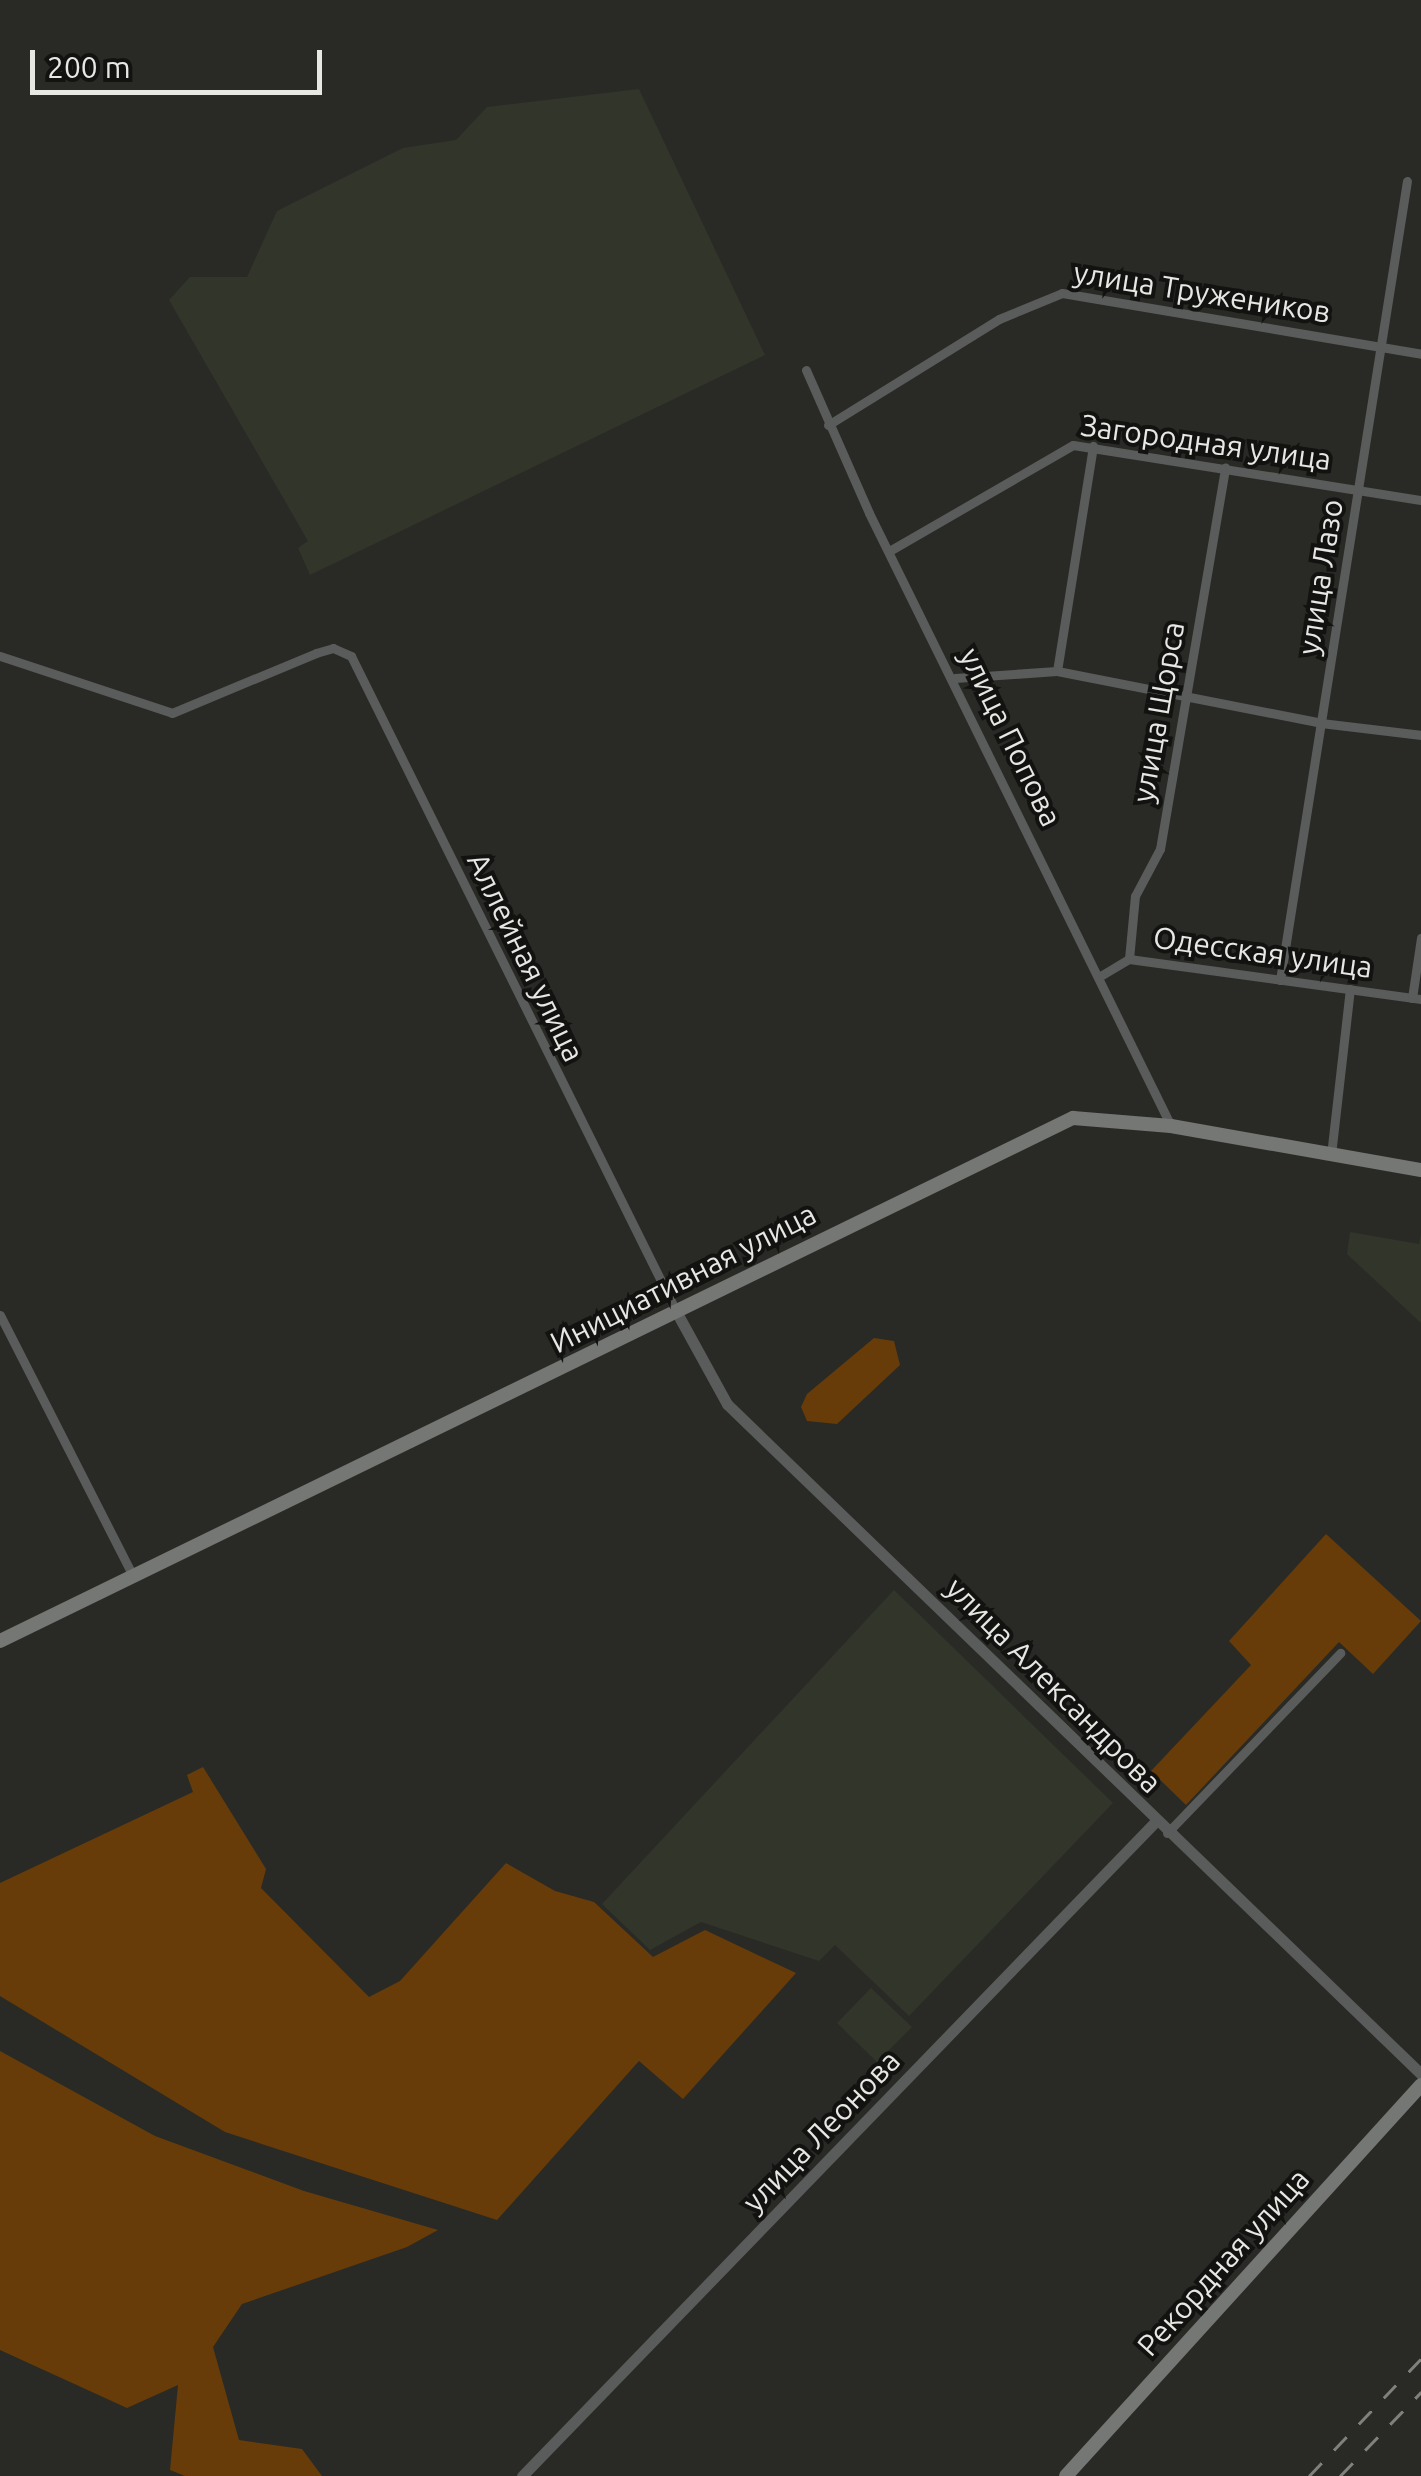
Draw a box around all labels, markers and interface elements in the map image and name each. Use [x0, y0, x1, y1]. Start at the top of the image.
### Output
scale bar [35, 30, 328, 92]
text: 200 m [47, 50, 131, 84]
street label: улица Тружеников [1071, 254, 1333, 330]
street label: Загородная улица [1078, 407, 1334, 477]
street label: улица Лазо [1290, 497, 1350, 657]
street label: улица Щорса [1124, 619, 1192, 805]
street label: улица Попова [952, 642, 1070, 832]
street label: Аллейная улица [460, 847, 592, 1067]
street label: Одесская улица [1151, 919, 1375, 985]
street label: Инициативная улица [544, 1195, 822, 1361]
street label: улица Александрова [939, 1570, 1169, 1800]
street label: улица Леонова [735, 2043, 907, 2219]
street label: Рекордная улица [1129, 2161, 1317, 2363]

